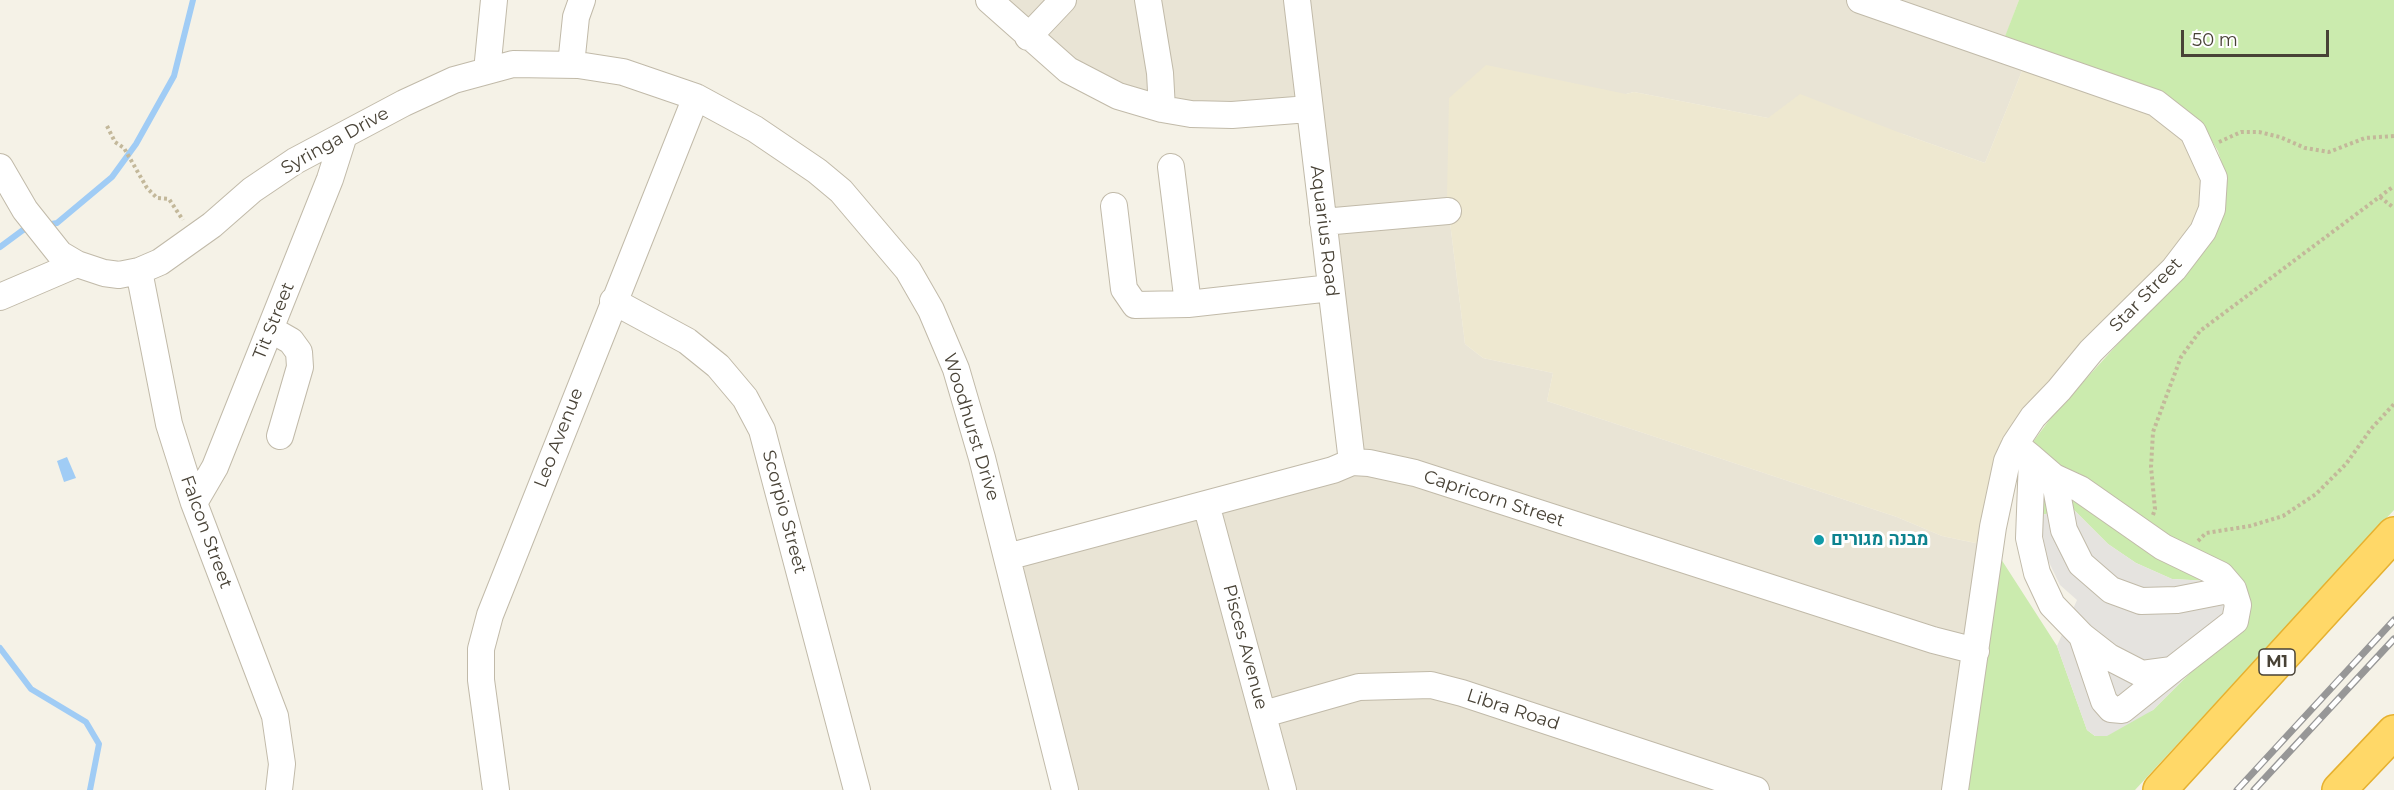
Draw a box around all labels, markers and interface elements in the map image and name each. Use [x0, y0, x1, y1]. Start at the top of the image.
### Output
scale bar [2184, 18, 2332, 56]
text: 50 m [2192, 29, 2238, 51]
street label: Syringa Drive [277, 103, 393, 179]
street label: Aquarius Road [1305, 164, 1343, 298]
street label: Star Street [2105, 253, 2187, 337]
street label: Tit Street [249, 279, 299, 363]
street label: Woodhurst Drive [938, 351, 1004, 503]
street label: Leo Avenue [530, 385, 588, 491]
street label: Scorpio Street [757, 448, 811, 576]
street label: Capricorn Street [1421, 466, 1567, 532]
street label: Falcon Street [175, 472, 237, 592]
place label: מבנה מגורים [1831, 529, 1928, 551]
marker: מבנה מגורים [1812, 533, 1826, 547]
street label: Pisces Avenue [1218, 582, 1272, 712]
road number: M1 [2259, 649, 2295, 675]
street label: Libra Road [1464, 685, 1562, 735]

